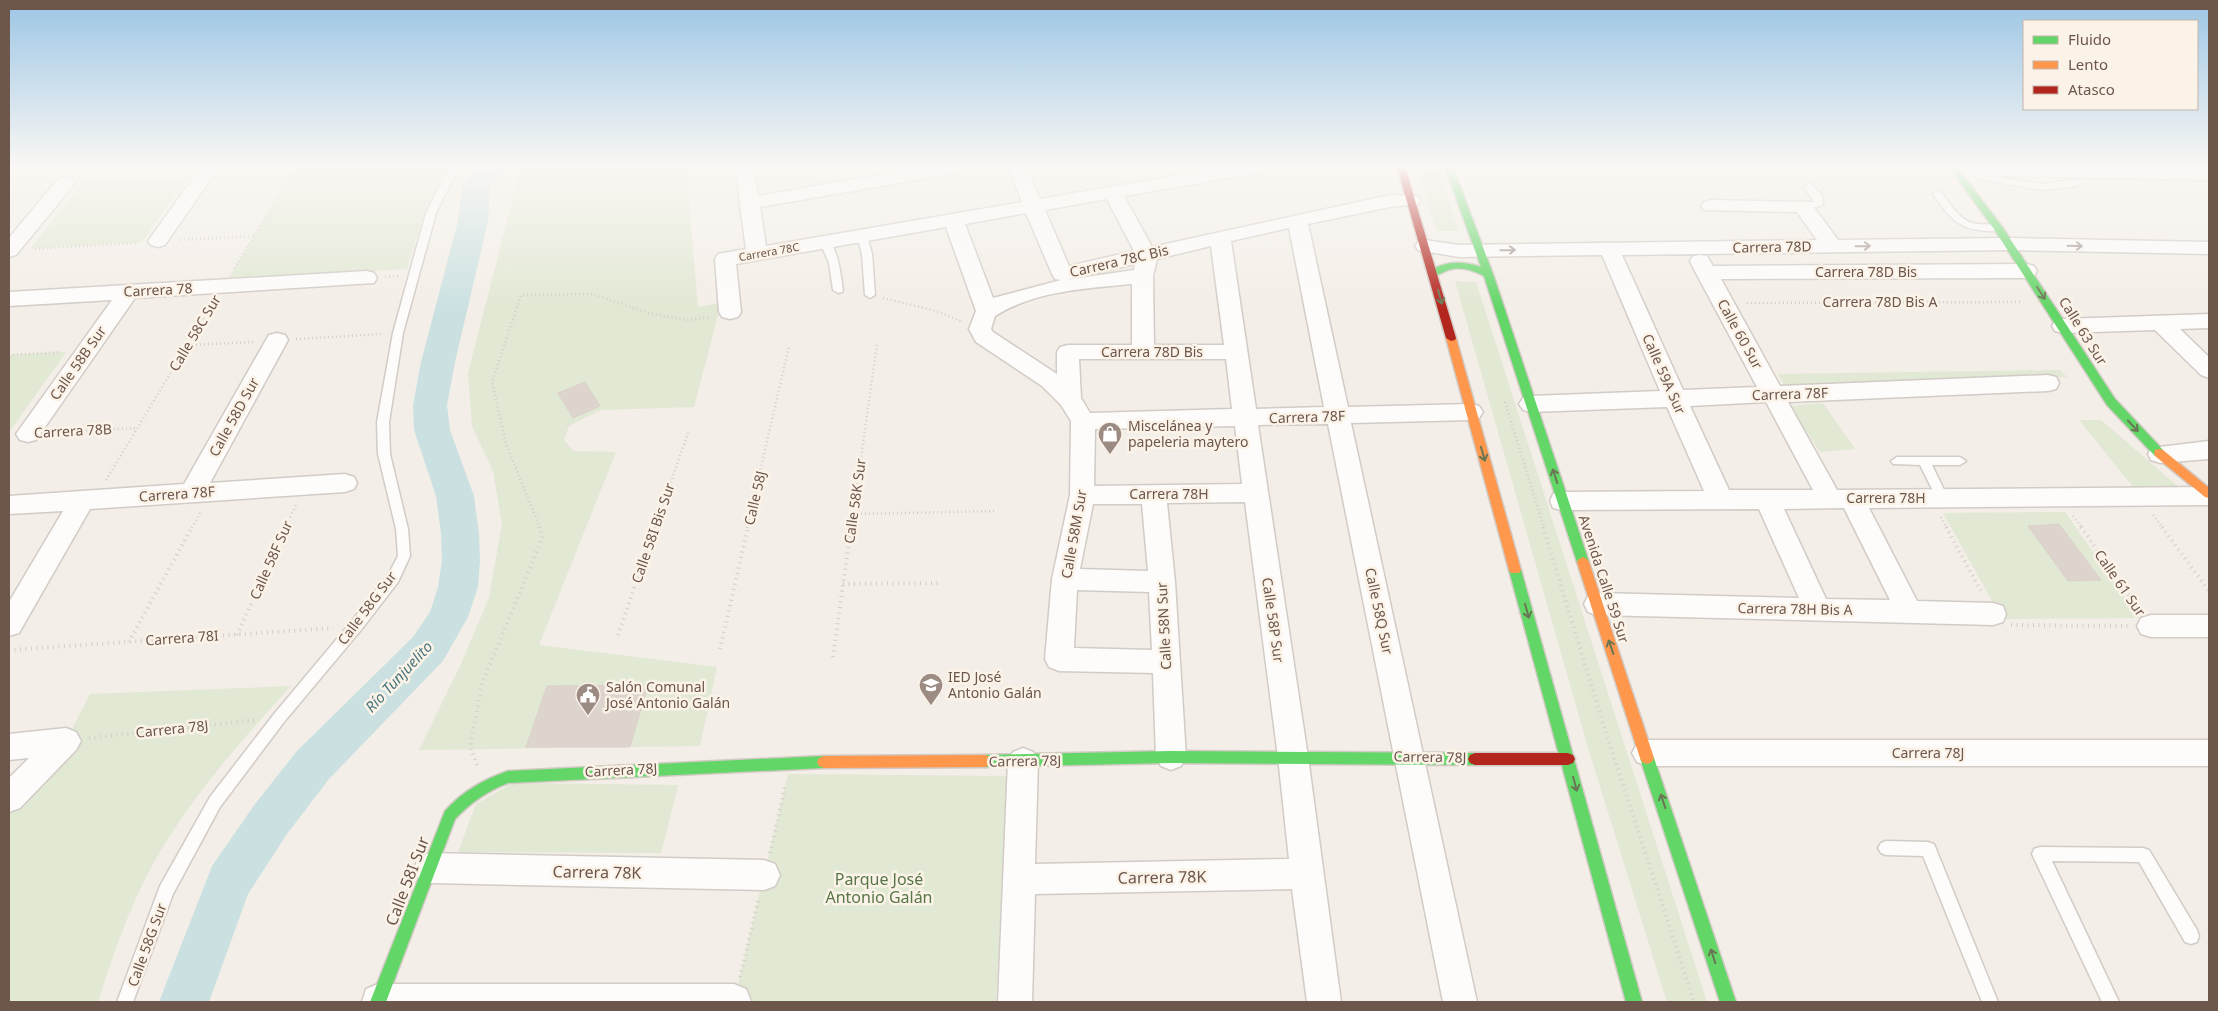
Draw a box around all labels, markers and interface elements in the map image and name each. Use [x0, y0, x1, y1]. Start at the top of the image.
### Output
legend [2023, 20, 2198, 110]
text: Fluido [2068, 29, 2111, 49]
text: Lento [2068, 54, 2108, 74]
text: Atasco [2068, 79, 2115, 99]
street label: Carrera 78D [1732, 236, 1812, 257]
street label: Carrera 78C [738, 239, 800, 264]
street label: Carrera 78C Bis [1068, 240, 1170, 281]
one-way arrow [1854, 241, 1871, 251]
one-way arrow [2067, 241, 2083, 250]
one-way arrow [1500, 245, 1516, 255]
street label: Carrera 78D Bis [1815, 262, 1917, 281]
street label: Carrera 78 [123, 278, 193, 301]
one-way arrow [2036, 285, 2046, 299]
one-way arrow [1435, 289, 1445, 305]
street label: Calle 58C Sur [164, 291, 225, 375]
street label: Carrera 78D Bis A [1823, 292, 1937, 311]
street label: Calle 63 Sur [2055, 293, 2112, 369]
street label: Calle 60 Sur [1713, 295, 1768, 372]
street label: Calle 58B Sur [45, 322, 110, 404]
street label: Calle 59A Sur [1638, 331, 1691, 417]
street label: Carrera 78D Bis [1101, 342, 1203, 361]
street label: Calle 58D Sur [204, 374, 263, 460]
street label: Carrera 78F [1752, 383, 1828, 404]
street label: Carrera 78F [1269, 406, 1345, 427]
place label: Miscelánea y papeleria maytero [1128, 416, 1248, 451]
street label: Carrera 78B [34, 419, 112, 442]
one-way arrow [2127, 420, 2139, 432]
shop icon: Miscelánea y papeleria maytero [1097, 421, 1123, 455]
one-way arrow [1479, 446, 1488, 462]
street label: Calle 58K Sur [839, 457, 870, 545]
street label: Calle 58J [739, 469, 770, 527]
one-way arrow [1549, 469, 1559, 485]
street label: Calle 58I Bis Sur [626, 480, 679, 586]
street label: Carrera 78F [138, 481, 216, 506]
street label: Carrera 78H [1129, 484, 1209, 503]
street label: Calle 58M Sur [1056, 488, 1091, 580]
street label: Carrera 78H [1846, 488, 1926, 507]
street label: Avenida Calle 59 Sur [1575, 512, 1634, 645]
street label: Calle 58F Sur [245, 517, 296, 602]
street label: Calle 61 Sur [2090, 546, 2150, 620]
street label: Calle 58Q Sur [1361, 566, 1398, 656]
street label: Calle 58G Sur [333, 567, 401, 648]
street label: Calle 58P Sur [1258, 576, 1289, 664]
street label: Calle 58N Sur [1152, 581, 1175, 670]
street label: Carrera 78H Bis A [1737, 598, 1853, 619]
one-way arrow [1522, 602, 1532, 618]
street label: Carrera 78I [145, 625, 220, 650]
water label: Río Tunjuelito [360, 637, 436, 716]
one-way arrow [1606, 640, 1616, 656]
place label: IED José Antonio Galán [948, 667, 1042, 702]
school or university icon: IED José Antonio Galán [918, 672, 944, 706]
place label: Salón Comunal José Antonio Galán [604, 677, 730, 712]
public building icon: Salón Comunal José Antonio Galán [575, 682, 601, 716]
street label: Carrera 78J [135, 715, 209, 742]
street label: Carrera 78J [1892, 743, 1964, 762]
street label: Carrera 78J [1393, 746, 1467, 767]
street label: Carrera 78J [988, 750, 1062, 771]
street label: Carrera 78J [584, 758, 658, 781]
one-way arrow [1570, 776, 1580, 792]
one-way arrow [1657, 794, 1667, 810]
street label: Calle 58I Sur [380, 833, 434, 929]
street label: Carrera 78K [552, 860, 642, 884]
street label: Carrera 78K [1117, 865, 1207, 889]
park label: Parque José Antonio Galán [825, 868, 933, 908]
street label: Calle 58G Sur [123, 900, 170, 989]
one-way arrow [1708, 949, 1717, 964]

